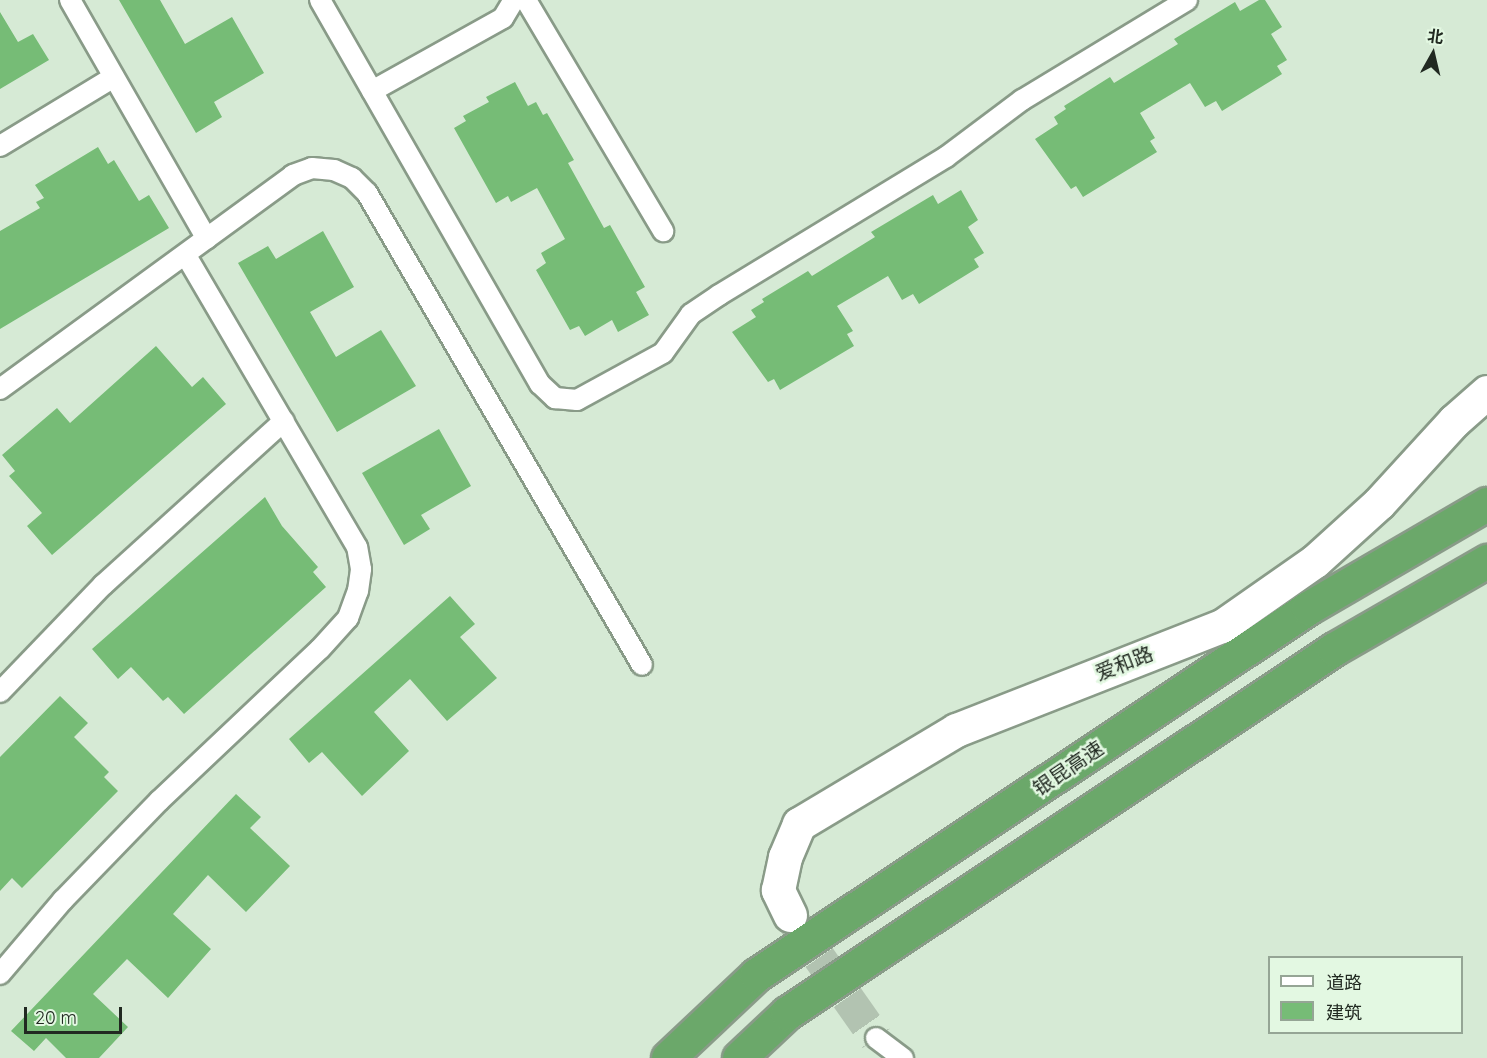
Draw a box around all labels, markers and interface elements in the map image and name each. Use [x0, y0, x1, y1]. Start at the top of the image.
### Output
north arrow [1403, 24, 1463, 84]
text: 北 [1426, 25, 1445, 47]
street label: 爱和路 [1092, 641, 1156, 685]
street label: 银昆高速 [1028, 736, 1108, 800]
legend [1268, 956, 1463, 1034]
text: 道路 [1326, 971, 1362, 994]
scale bar [27, 995, 124, 1033]
text: 建筑 [1326, 1001, 1362, 1024]
text: 20 m [35, 1006, 77, 1029]

